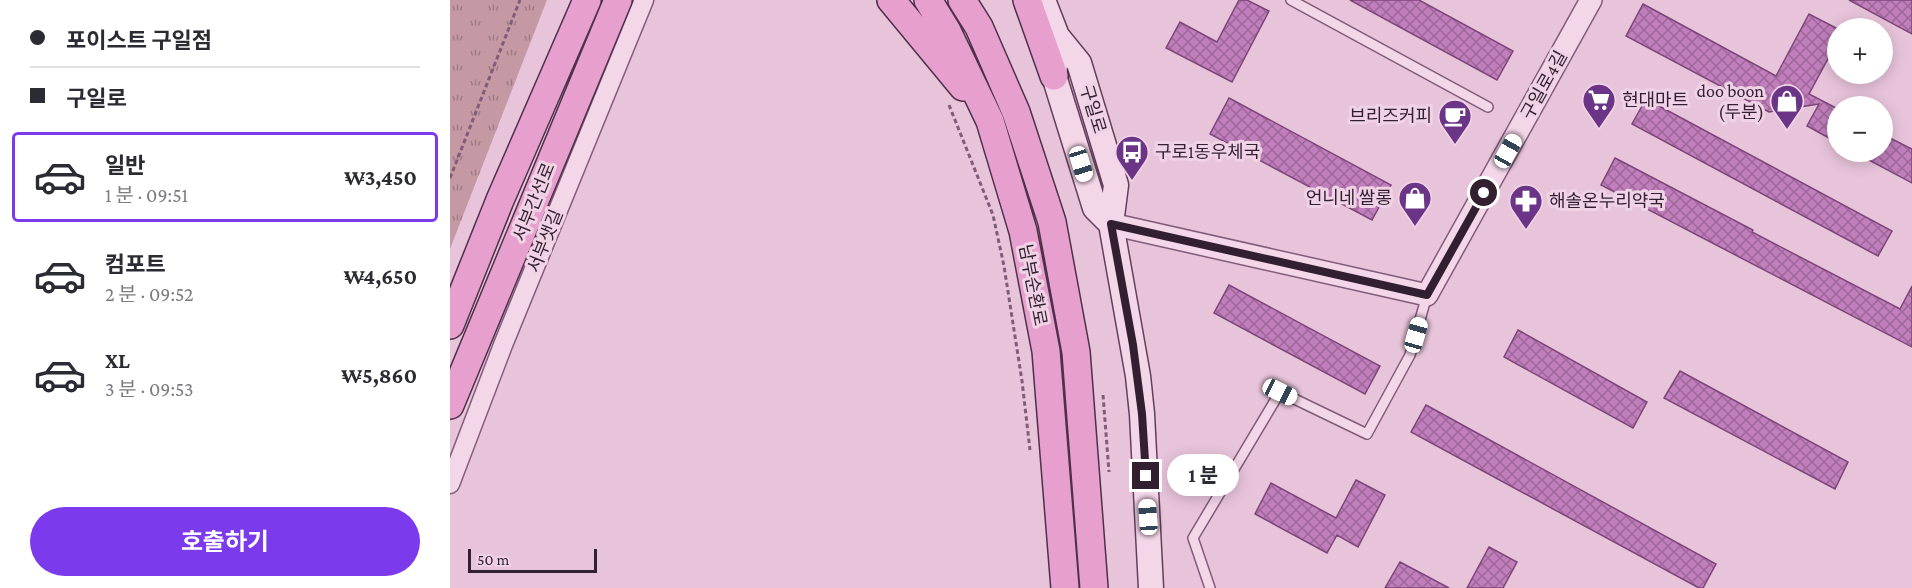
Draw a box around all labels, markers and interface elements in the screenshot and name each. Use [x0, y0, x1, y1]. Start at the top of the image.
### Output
map controls [1827, 18, 1893, 162]
button: + [1827, 18, 1893, 84]
text: 포이스트 구일점 [66, 28, 212, 53]
street label: 구일로4길 [1517, 47, 1571, 123]
place label: doo boon (두분) [1697, 81, 1764, 123]
street label: 구일로 [1076, 82, 1110, 136]
supermarket icon: 현대마트 [1581, 82, 1617, 129]
shop icon: doo boon (두분) [1769, 83, 1805, 130]
text: 구일로 [66, 86, 127, 111]
place label: 현대마트 [1622, 90, 1688, 110]
button: − [1827, 96, 1893, 162]
cafe icon: 브리즈커피 [1437, 98, 1473, 145]
place label: 브리즈커피 [1349, 106, 1432, 126]
car [1491, 131, 1525, 171]
bus stop icon: 구로1동우체국 [1114, 134, 1150, 181]
place label: 구로1동우체국 [1155, 142, 1260, 162]
car [1067, 144, 1095, 184]
icon: car [33, 150, 87, 204]
text: 일반 [105, 153, 145, 178]
street label: 서부간선로 [509, 160, 559, 244]
text: ₩3,450 [344, 165, 417, 190]
route start [1470, 179, 1497, 206]
shop icon: 언니네 쌀롱 [1397, 180, 1433, 227]
pharmacy icon: 해솔온누리약국 [1508, 183, 1544, 230]
text: 1 분 · 09:51 [105, 184, 188, 206]
place label: 언니네 쌀롱 [1306, 188, 1392, 208]
place label: 해솔온누리약국 [1549, 191, 1665, 211]
street label: 서부샛길 [523, 207, 567, 275]
street label: 남부순환로 [1015, 242, 1051, 328]
icon: car [33, 249, 87, 303]
text: 컴포트 [105, 252, 166, 277]
text: ₩4,650 [344, 264, 417, 289]
text: 2 분 · 09:52 [105, 283, 194, 305]
car [1402, 315, 1430, 355]
icon: car [33, 348, 87, 402]
text: XL [105, 348, 130, 373]
text: ₩5,860 [341, 363, 417, 388]
car [1260, 376, 1300, 408]
text: 3 분 · 09:53 [105, 378, 194, 400]
callout: 1 분 [1167, 455, 1239, 497]
route end [1132, 462, 1159, 489]
text: 1 분 [1188, 464, 1218, 486]
car [1138, 498, 1158, 536]
button: 호출하기 [30, 507, 420, 576]
scale bar [468, 546, 597, 574]
text: 50 m [477, 551, 509, 568]

